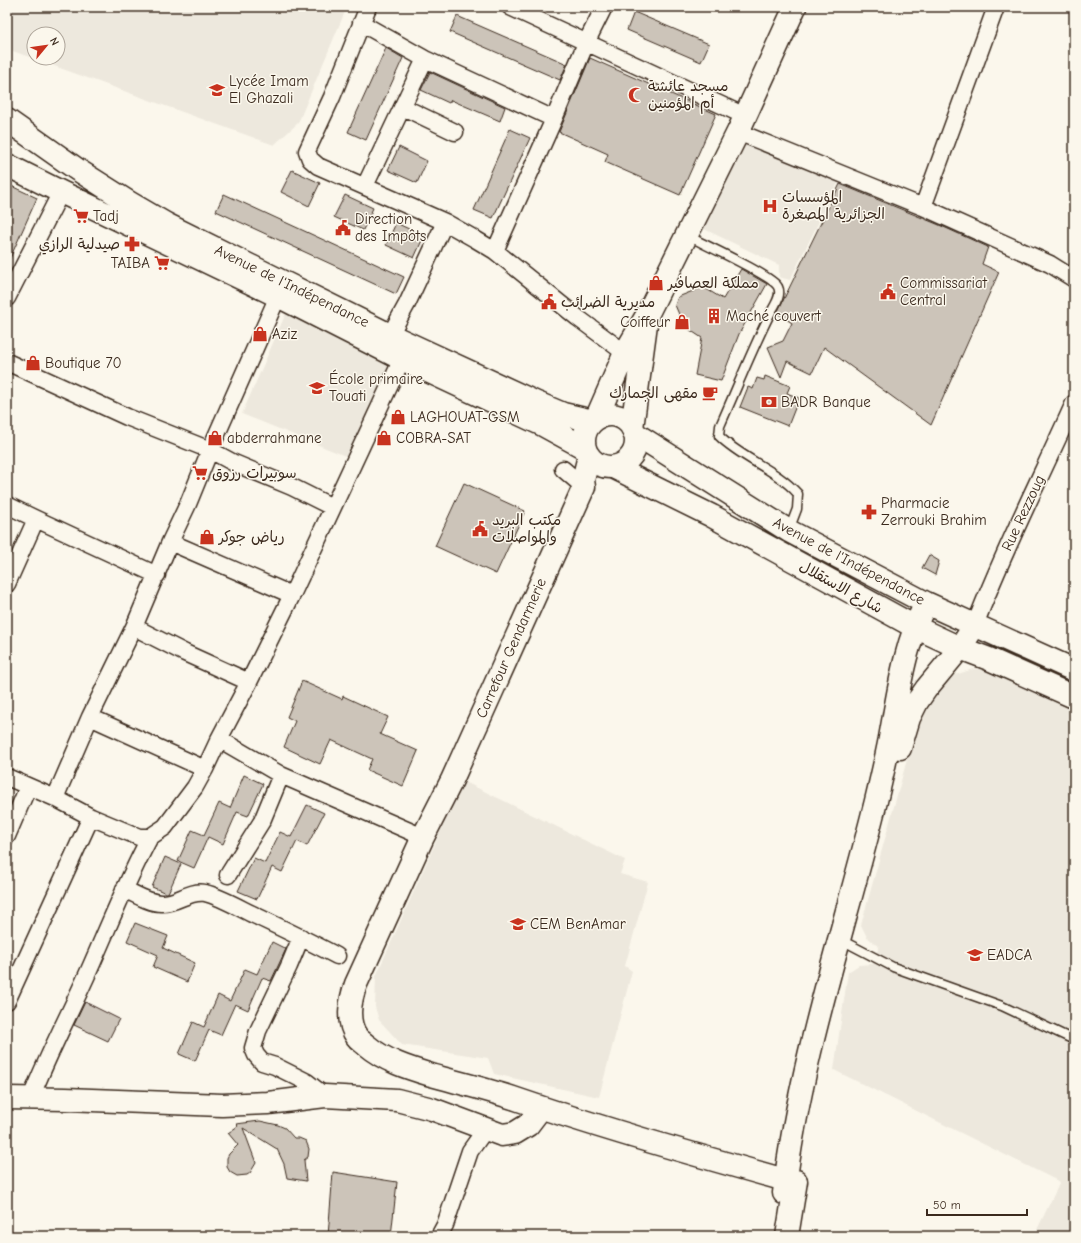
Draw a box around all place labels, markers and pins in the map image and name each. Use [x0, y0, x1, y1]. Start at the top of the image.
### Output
place label: Lycée Imam El Ghazali [229, 72, 309, 107]
place label: مسجد عائشة أم المؤمنين [648, 77, 729, 114]
school or university icon: Lycée Imam El Ghazali [208, 81, 226, 99]
mosque icon: مسجد عائشة أم المؤمنين [627, 86, 645, 104]
place label: المؤسسات الجزائرية المصغرة [782, 188, 885, 223]
hospital icon: المؤسسات الجزائرية المصغرة [761, 197, 779, 215]
supermarket icon: Tadj [72, 207, 90, 225]
place label: Tadj [93, 207, 119, 225]
place label: Direction des Impôts [355, 210, 426, 245]
public building icon: Direction des Impôts [334, 219, 352, 237]
place label: صيدلية الرازي [39, 235, 120, 255]
pharmacy icon: صيدلية الرازي [123, 235, 141, 253]
place label: TAIBA [111, 254, 150, 272]
supermarket icon: TAIBA [153, 254, 171, 272]
shop icon: مملكة العصافير [647, 274, 665, 292]
place label: مملكة العصافير [666, 274, 759, 292]
place label: Commissariat Central [900, 274, 988, 309]
public building icon: Commissariat Central [879, 283, 897, 301]
public building icon: مديرية الضرائب [540, 293, 558, 311]
place label: مديرية الضرائب [561, 293, 655, 311]
building icon: Maché couvert [705, 307, 723, 325]
place label: Maché couvert [726, 307, 821, 325]
place label: Coiffeur [620, 313, 670, 331]
shop icon: Coiffeur [673, 313, 691, 331]
shop icon: Aziz [251, 325, 269, 343]
place label: Aziz [272, 325, 298, 343]
shop icon: Boutique 70 [24, 354, 42, 372]
place label: Boutique 70 [45, 354, 122, 372]
place label: École primaire Touati [329, 369, 424, 405]
school or university icon: École primaire Touati [308, 379, 326, 397]
place label: مقهى الجمارك [609, 384, 698, 403]
cafe icon: مقهى الجمارك [701, 384, 719, 402]
bank icon: BADR Banque [760, 393, 778, 411]
place label: BADR Banque [781, 393, 871, 411]
shop icon: LAGHOUAT-GSM [389, 408, 407, 426]
place label: LAGHOUAT-GSM [410, 408, 520, 426]
shop icon: abderrahmane [206, 429, 224, 447]
place label: abderrahmane [227, 429, 322, 447]
shop icon: COBRA-SAT [375, 429, 393, 447]
place label: COBRA-SAT [396, 429, 471, 447]
supermarket icon: سوبيرات رزوق [191, 464, 209, 482]
place label: سوبيرات رزوق [212, 464, 297, 482]
place label: Pharmacie Zerrouki Brahim [881, 494, 987, 529]
pharmacy icon: Pharmacie Zerrouki Brahim [860, 503, 878, 521]
place label: مكتب البريد والمواصلات [492, 511, 561, 546]
public building icon: مكتب البريد والمواصلات [471, 520, 489, 538]
shop icon: رياض جوكر [198, 528, 216, 546]
place label: رياض جوكر [217, 528, 285, 546]
school or university icon: CEM BenAmar [509, 915, 527, 933]
place label: CEM BenAmar [530, 915, 626, 933]
school or university icon: EADCA [966, 946, 984, 964]
place label: EADCA [987, 946, 1032, 964]

